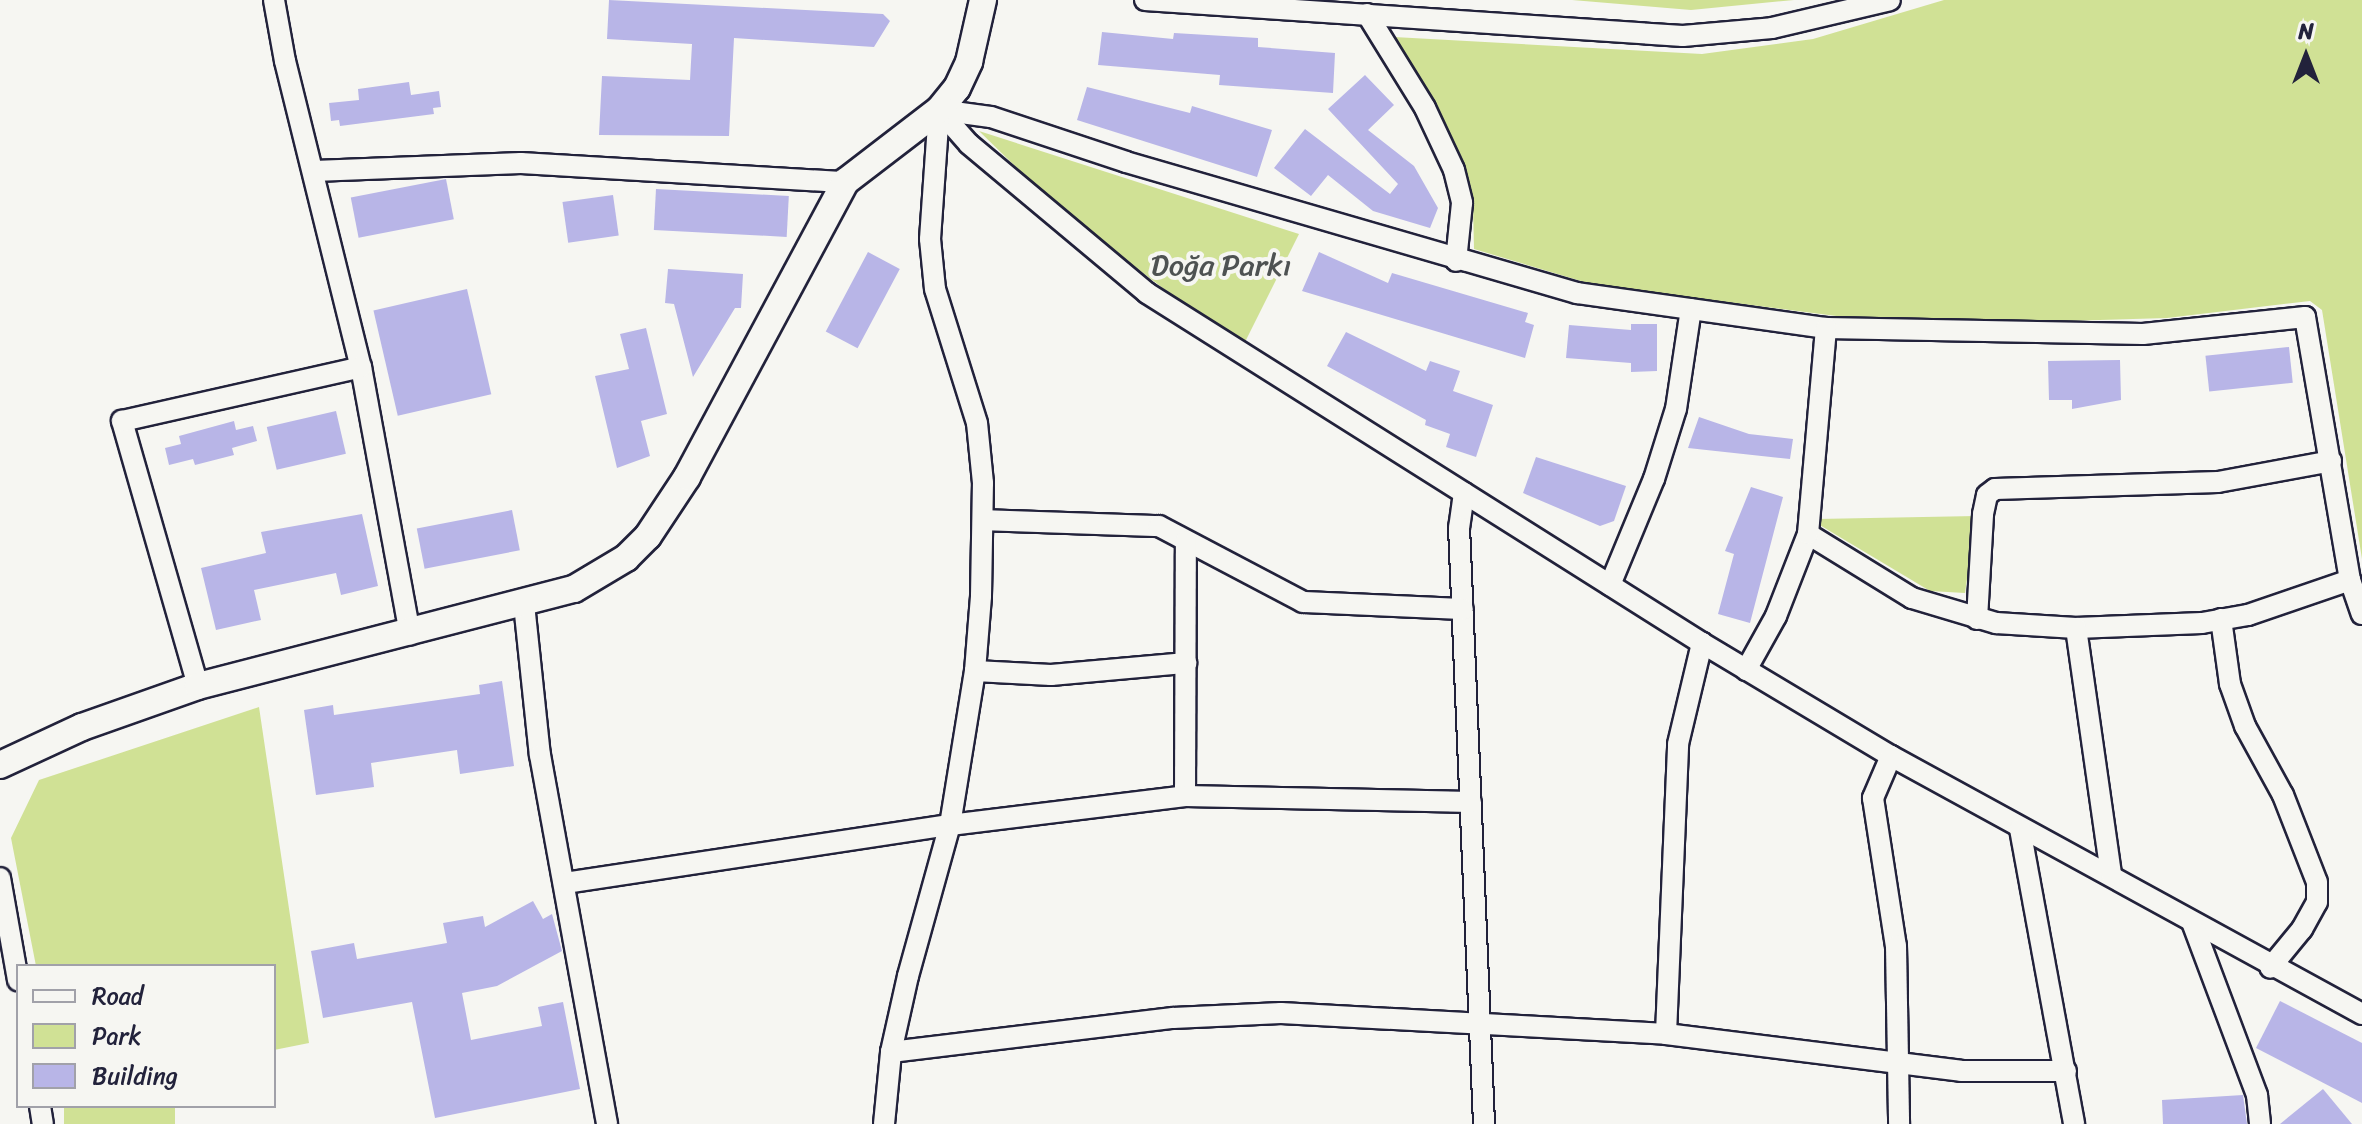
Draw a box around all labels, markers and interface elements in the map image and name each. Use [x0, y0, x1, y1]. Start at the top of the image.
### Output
text: N [2298, 12, 2314, 51]
north arrow [2266, 16, 2346, 96]
park label: Doğa Parkı [1151, 247, 1291, 283]
legend [16, 964, 276, 1108]
text: Road [92, 975, 143, 1017]
text: Park [92, 1015, 141, 1057]
text: Building [92, 1055, 178, 1097]

